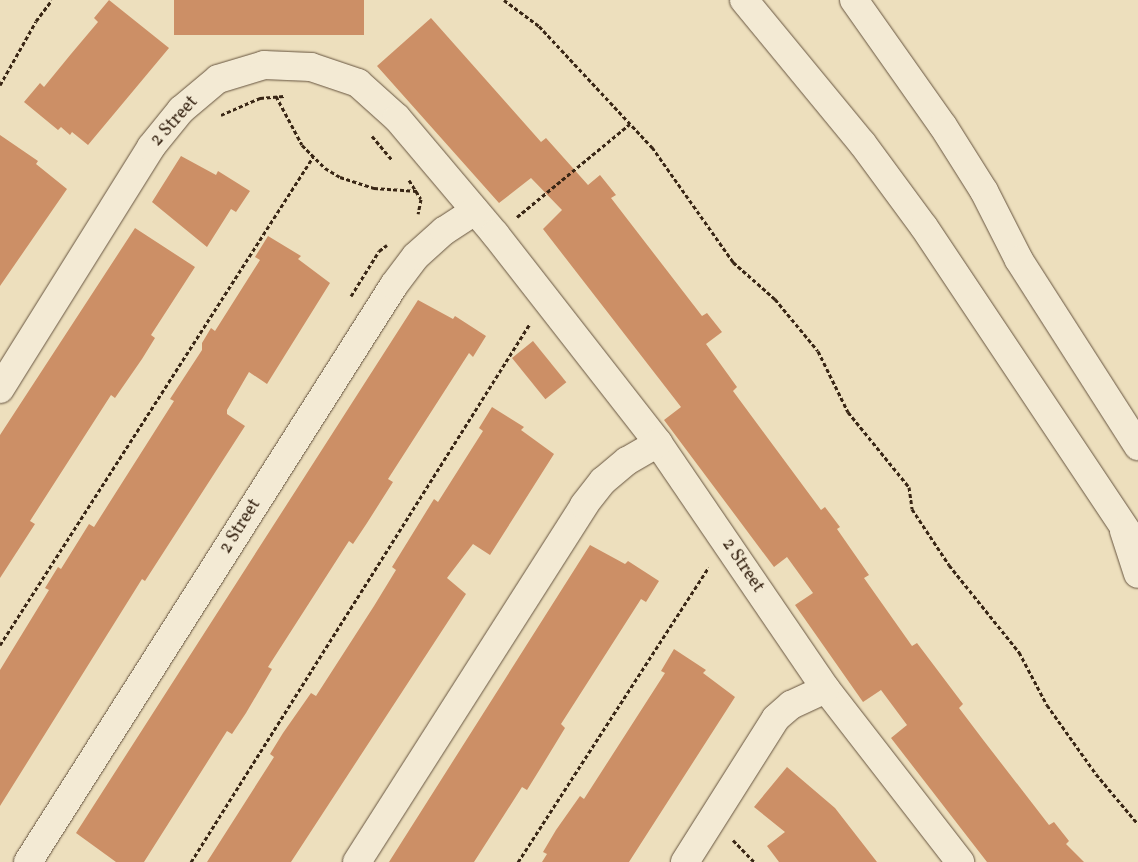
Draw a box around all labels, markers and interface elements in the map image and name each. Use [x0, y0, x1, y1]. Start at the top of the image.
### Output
street label: 2 Street [147, 92, 203, 152]
street label: 2 Street [216, 496, 266, 558]
street label: 2 Street [716, 535, 768, 597]

